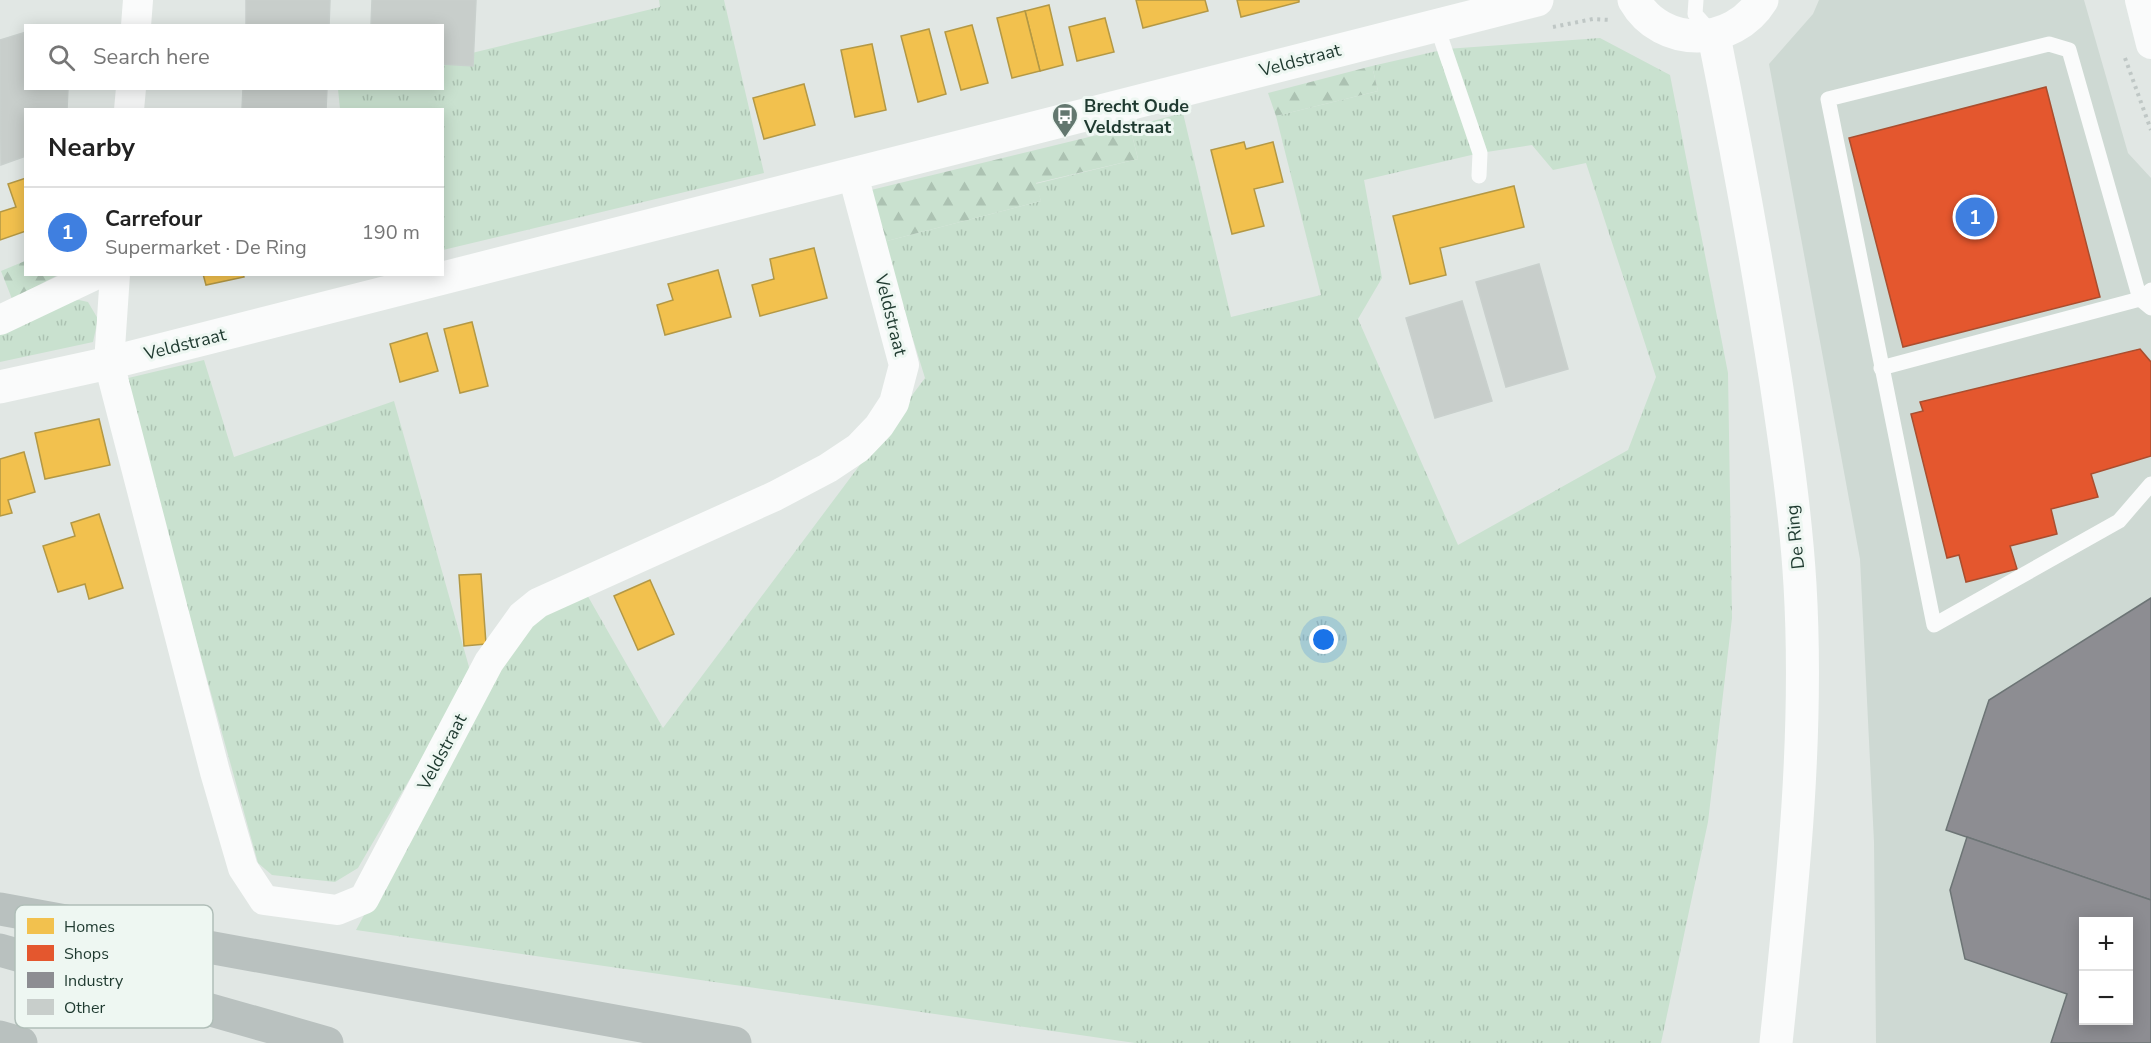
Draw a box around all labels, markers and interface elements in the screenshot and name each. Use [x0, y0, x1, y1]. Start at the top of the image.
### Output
search box [24, 24, 444, 90]
street label: Veldstraat [1256, 37, 1344, 83]
icon: search [45, 41, 78, 74]
text: Search here [93, 42, 210, 72]
place label: Brecht Oude Veldstraat [1083, 94, 1189, 139]
bus stop icon: Brecht Oude Veldstraat [1050, 101, 1080, 139]
text: Nearby [48, 130, 135, 165]
pin: 1 [1956, 194, 1994, 240]
text: Carrefour [105, 204, 202, 234]
text: 1 [62, 219, 74, 246]
text: 190 m [362, 219, 420, 246]
text: Supermarket · De Ring [105, 234, 307, 261]
street label: Veldstraat [869, 271, 913, 359]
street label: Veldstraat [141, 322, 229, 366]
street label: De Ring [1780, 504, 1810, 570]
your location [1309, 625, 1338, 654]
street label: Veldstraat [411, 709, 472, 795]
legend [15, 905, 213, 1028]
text: Homes [64, 916, 115, 938]
map controls [2079, 917, 2133, 1025]
button: + [2079, 917, 2133, 971]
text: Shops [64, 943, 109, 965]
text: Industry [64, 970, 124, 992]
button: − [2079, 971, 2133, 1025]
text: Other [64, 997, 105, 1019]

